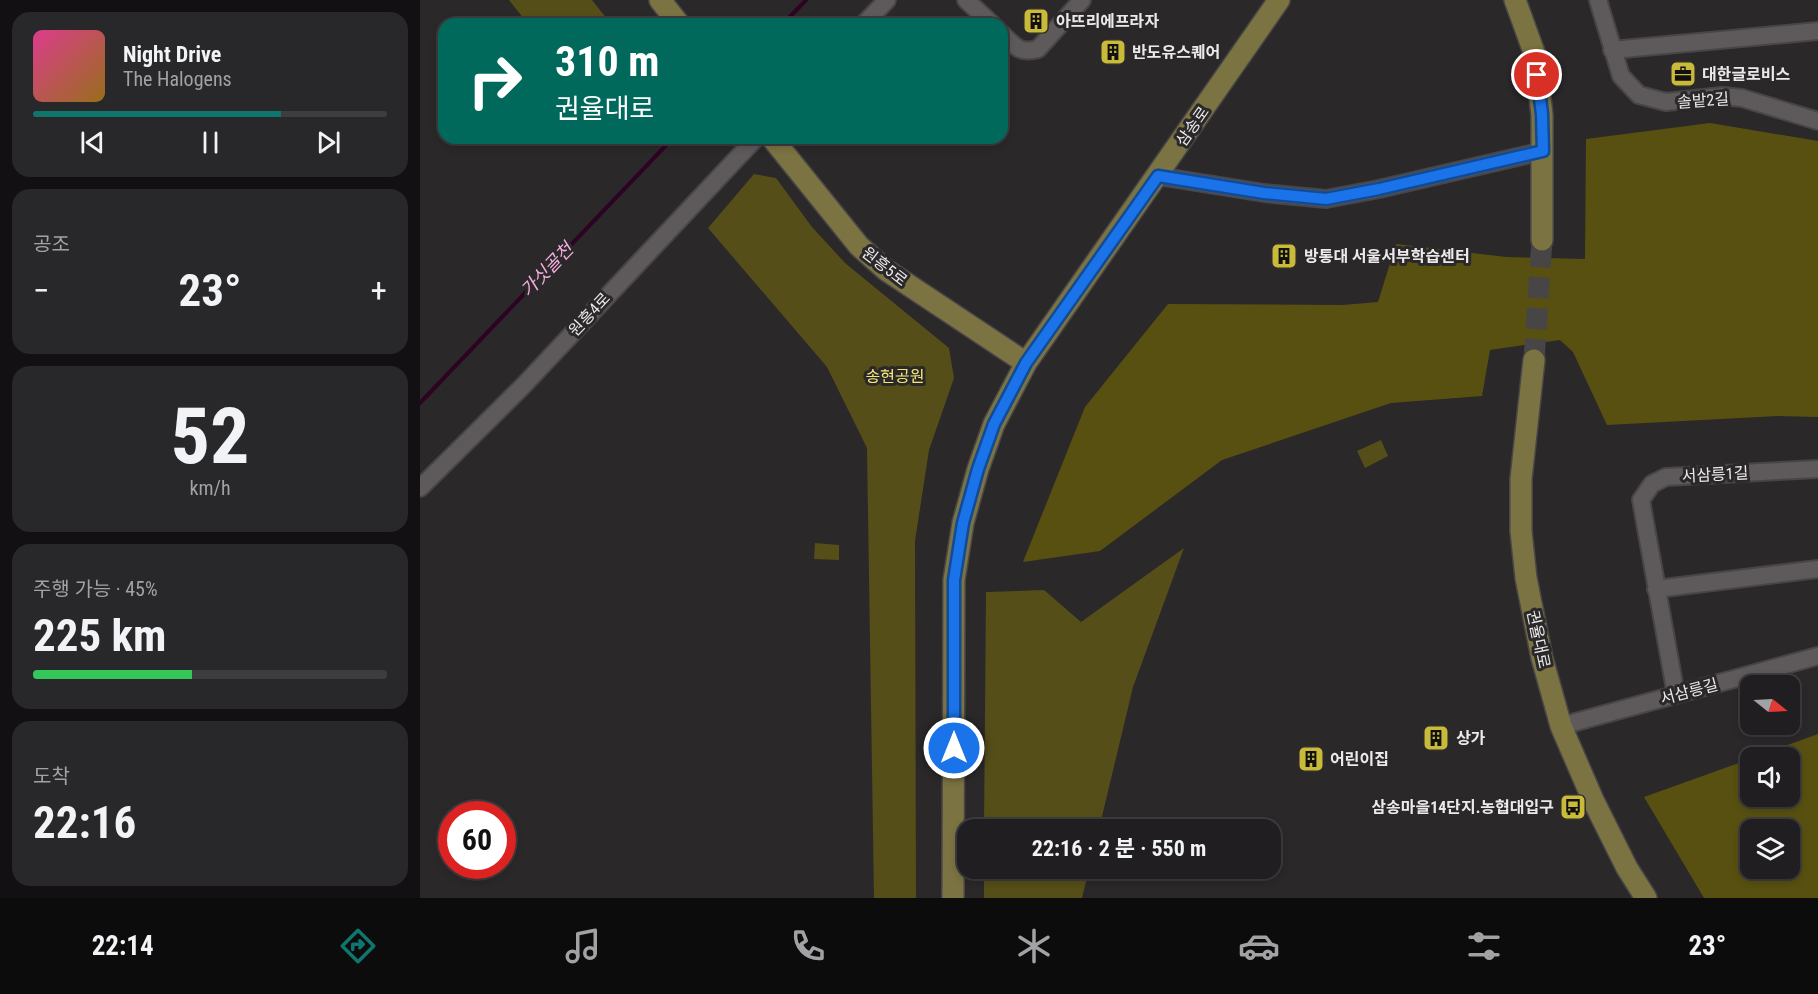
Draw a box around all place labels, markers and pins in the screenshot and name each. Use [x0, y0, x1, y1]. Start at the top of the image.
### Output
building icon: 아뜨리에프라자 [1021, 6, 1051, 36]
place label: 아뜨리에프라자 [1056, 12, 1159, 31]
building icon: 반도유스퀘어 [1098, 37, 1128, 67]
place label: 반도유스퀘어 [1132, 43, 1220, 62]
pin [1511, 49, 1562, 100]
office icon: 대한글로비스 [1668, 59, 1698, 89]
place label: 대한글로비스 [1702, 65, 1791, 84]
building icon: 방통대 서울서부학습센터 [1269, 241, 1299, 271]
place label: 방통대 서울서부학습센터 [1304, 247, 1470, 266]
building icon: 상가 [1421, 723, 1451, 753]
place label: 상가 [1456, 729, 1486, 748]
building icon: 어린이집 [1296, 744, 1326, 774]
place label: 어린이집 [1330, 750, 1389, 769]
bus stop icon: 삼송마을14단지.농협대입구 [1558, 792, 1588, 822]
place label: 삼송마을14단지.농협대입구 [1371, 798, 1554, 817]

